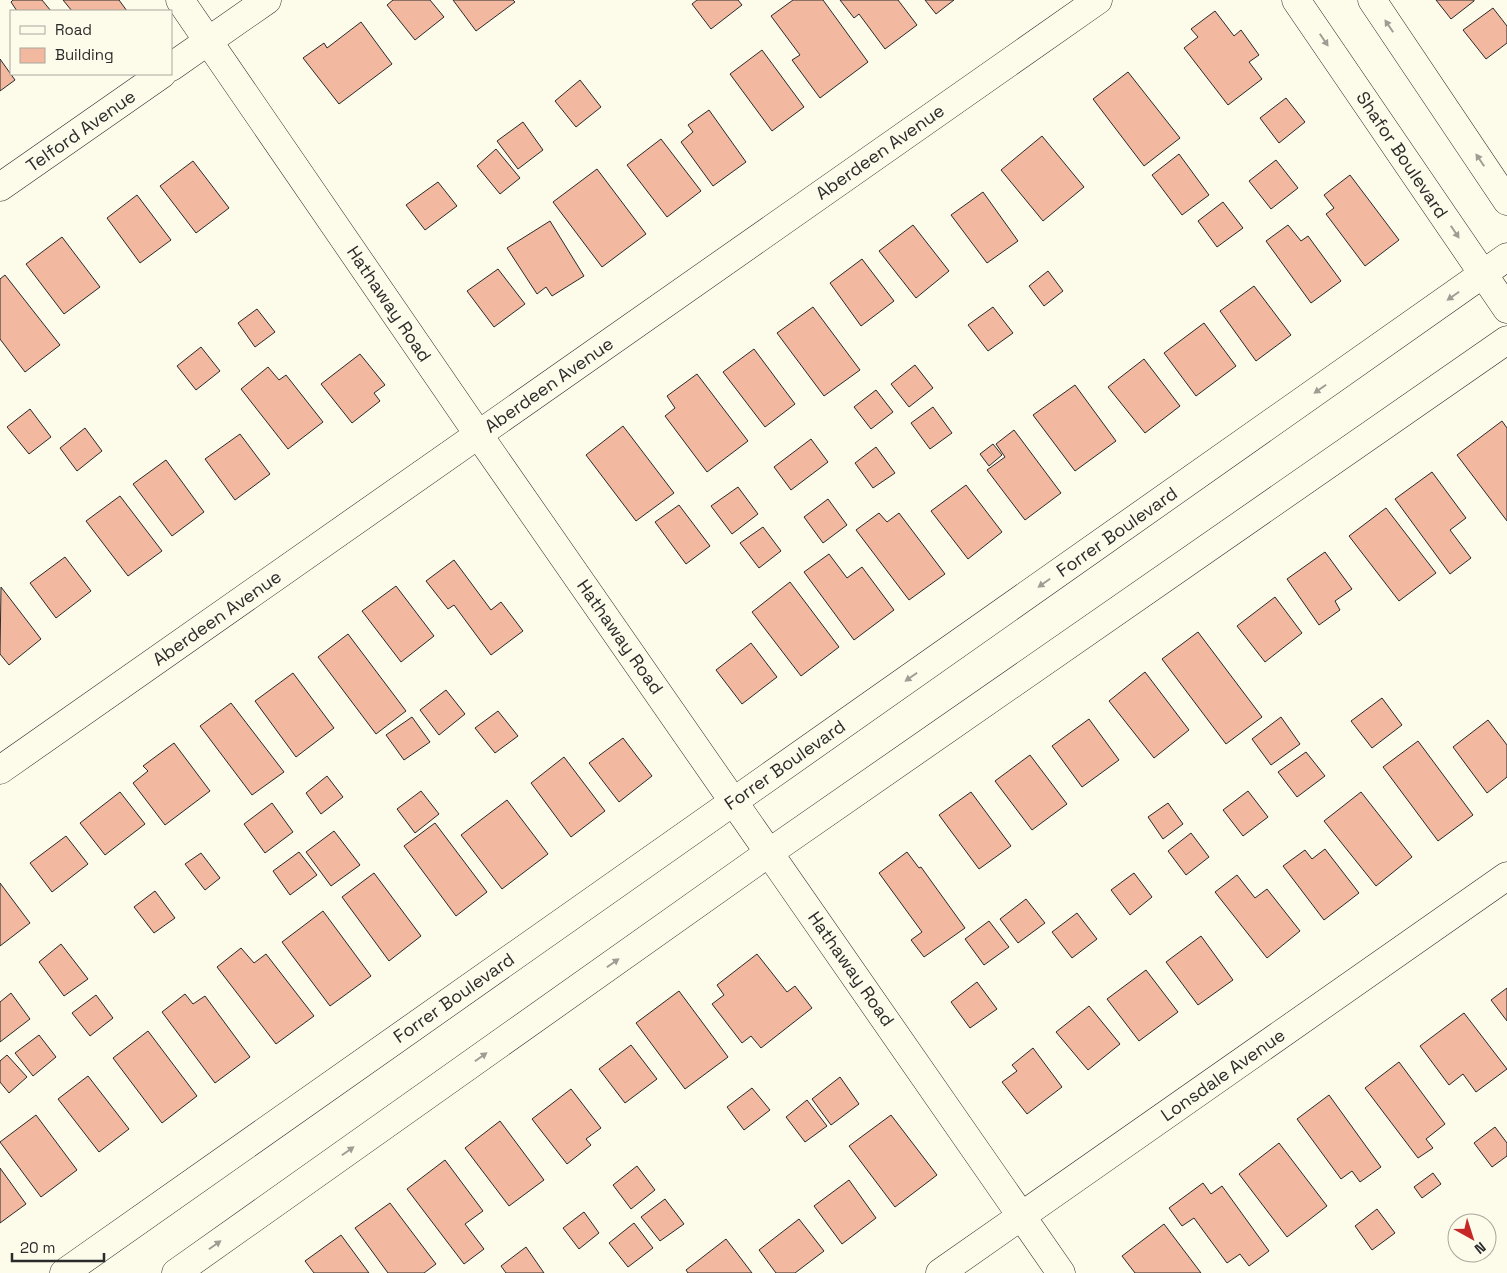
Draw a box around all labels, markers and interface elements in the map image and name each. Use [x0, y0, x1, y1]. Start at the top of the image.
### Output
legend [10, 10, 172, 75]
one-way arrow [1384, 19, 1394, 32]
text: Road [55, 20, 92, 39]
one-way arrow [1319, 34, 1329, 47]
text: Building [55, 45, 114, 64]
street label: Telford Avenue [21, 84, 140, 177]
street label: Shafor Boulevard [1351, 87, 1453, 223]
street label: Aberdeen Avenue [811, 99, 949, 205]
one-way arrow [1475, 154, 1485, 167]
one-way arrow [1450, 226, 1459, 239]
street label: Hathaway Road [342, 241, 437, 366]
one-way arrow [1446, 291, 1460, 301]
street label: Aberdeen Avenue [480, 332, 618, 438]
one-way arrow [1313, 384, 1327, 394]
street label: Forrer Boulevard [1052, 481, 1182, 582]
street label: Aberdeen Avenue [148, 565, 286, 671]
street label: Hathaway Road [572, 575, 669, 699]
one-way arrow [1037, 578, 1051, 588]
one-way arrow [904, 672, 918, 682]
street label: Forrer Boulevard [720, 714, 850, 815]
street label: Hathaway Road [803, 907, 900, 1031]
street label: Forrer Boulevard [389, 947, 519, 1048]
one-way arrow [606, 958, 620, 968]
street label: Lonsdale Avenue [1156, 1023, 1289, 1126]
one-way arrow [474, 1052, 487, 1062]
one-way arrow [341, 1146, 355, 1156]
north arrow [1447, 1213, 1497, 1263]
scale bar [12, 1230, 105, 1262]
text: 20 m [20, 1238, 55, 1257]
text: N [1471, 1238, 1489, 1258]
one-way arrow [209, 1240, 222, 1250]

